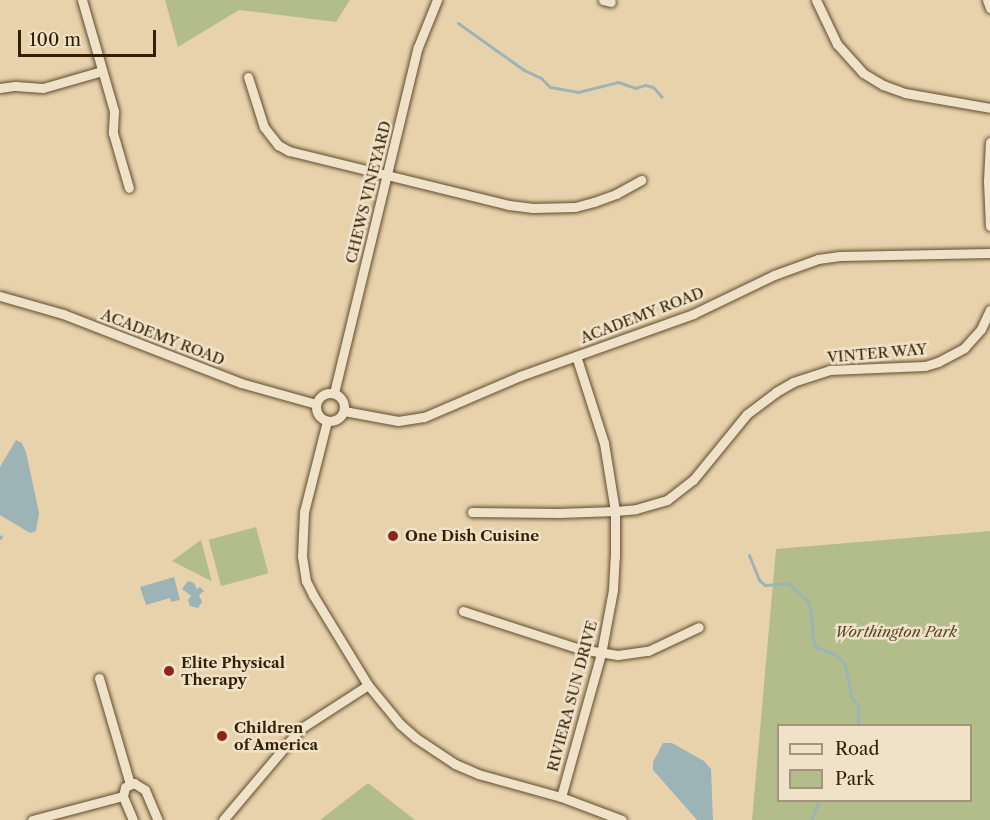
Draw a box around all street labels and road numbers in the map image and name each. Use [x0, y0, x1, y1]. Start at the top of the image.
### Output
street label: CHEWS VINEYARD [342, 119, 394, 265]
street label: ACADEMY ROAD [577, 283, 707, 347]
street label: ACADEMY ROAD [98, 305, 228, 369]
street label: VINTER WAY [826, 340, 928, 366]
street label: RIVIERA SUN DRIVE [543, 618, 601, 774]

